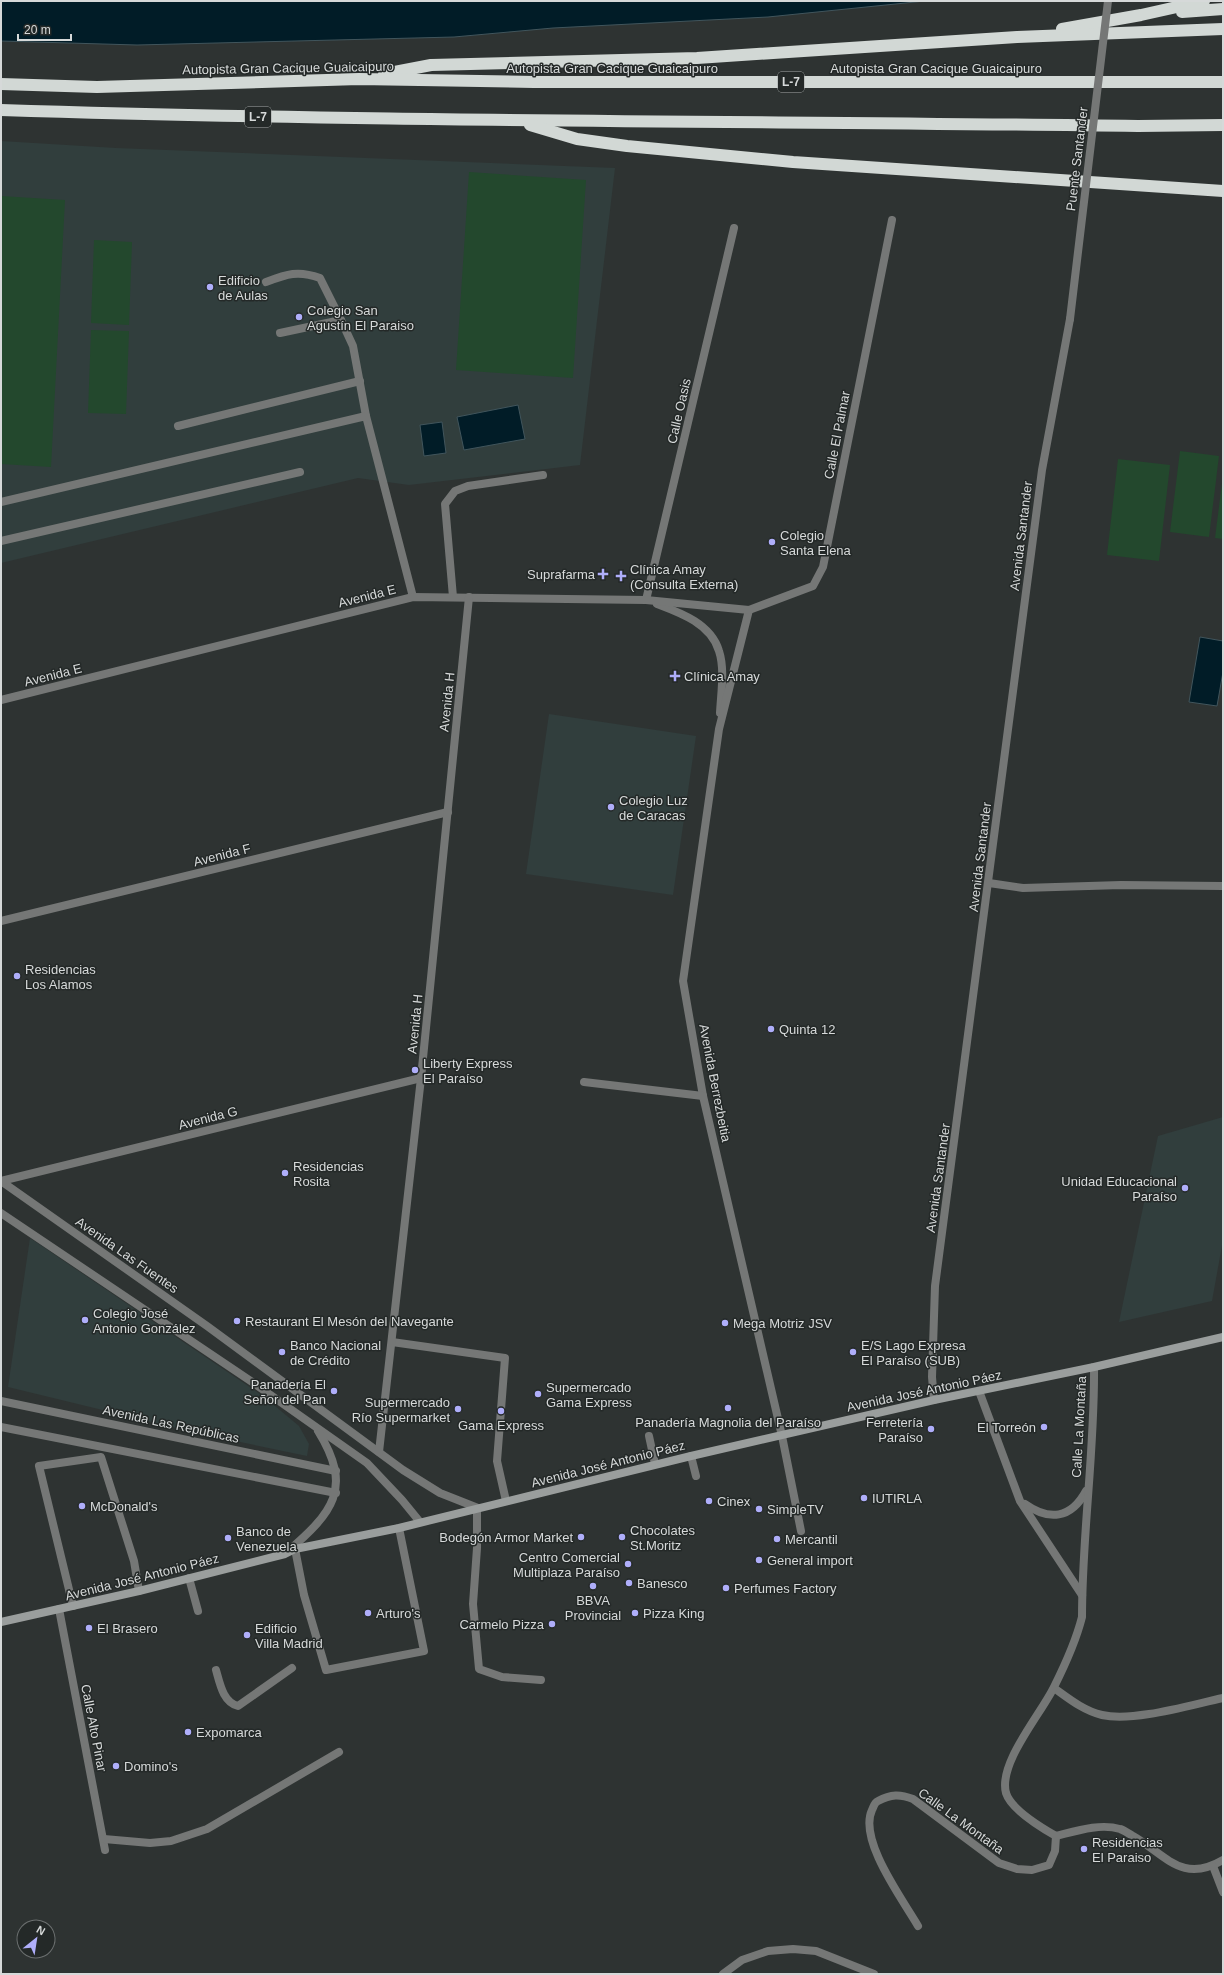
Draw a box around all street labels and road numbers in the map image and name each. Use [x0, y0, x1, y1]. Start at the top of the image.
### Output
street label: Autopista Gran Cacique Guaicaipuro [182, 59, 394, 77]
street label: Autopista Gran Cacique Guaicaipuro [506, 61, 718, 76]
street label: Autopista Gran Cacique Guaicaipuro [830, 61, 1042, 76]
road number: L-7 [778, 72, 804, 92]
street label: Puente Santander [1063, 105, 1091, 212]
road number: L-7 [245, 107, 271, 127]
street label: Calle Oasis [664, 376, 694, 445]
street label: Calle El Palmar [821, 389, 853, 480]
street label: Avenida Santander [1007, 480, 1035, 592]
street label: Avenida E [337, 582, 398, 610]
street label: Avenida E [23, 661, 84, 689]
street label: Avenida H [436, 672, 458, 732]
street label: Avenida Santander [966, 801, 994, 913]
street label: Avenida F [192, 841, 252, 869]
street label: Avenida H [404, 994, 426, 1054]
street label: Avenida Berrezbeitia [696, 1023, 734, 1144]
street label: Avenida G [177, 1103, 239, 1133]
street label: Avenida Santander [923, 1122, 953, 1234]
street label: Avenida Las Fuentes [73, 1214, 182, 1296]
street label: Avenida José Antonio Páez [845, 1367, 1003, 1415]
street label: Calle La Montaña [1069, 1375, 1089, 1478]
street label: Avenida Las Repúblicas [101, 1402, 241, 1446]
street label: Avenida José Antonio Páez [530, 1438, 686, 1490]
street label: Avenida José Antonio Páez [64, 1551, 220, 1603]
street label: Calle Alto Pinar [78, 1683, 110, 1774]
street label: Calle La Montaña [915, 1785, 1007, 1857]

